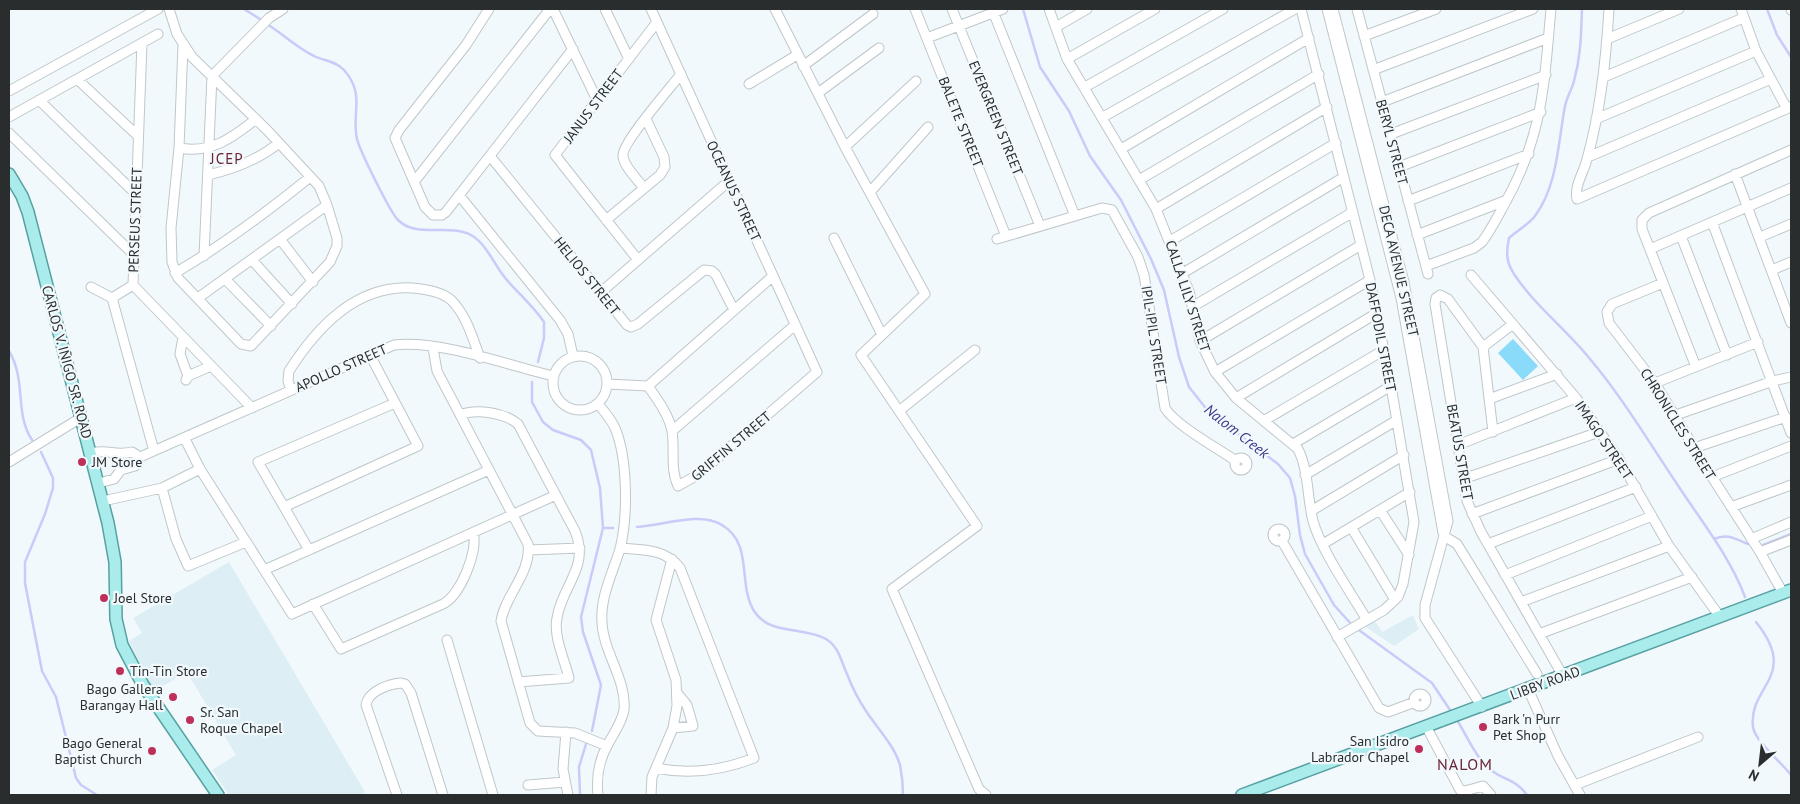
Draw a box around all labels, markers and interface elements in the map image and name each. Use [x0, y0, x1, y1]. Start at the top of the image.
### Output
street label: EVERGREEN STREET [965, 58, 1027, 178]
street label: JANUS STREET [559, 65, 627, 147]
street label: BALETE STREET [935, 74, 987, 170]
street label: BERYL STREET [1372, 97, 1412, 187]
street label: OCEANUS STREET [703, 138, 765, 245]
district label: JCEP [209, 149, 244, 168]
street label: PERSEUS STREET [124, 167, 146, 273]
street label: DECA AVENUE STREET [1375, 204, 1423, 339]
street label: HELIOS STREET [550, 233, 624, 319]
street label: CALLA LILY STREET [1161, 238, 1215, 354]
street label: DAFFODIL STREET [1362, 281, 1400, 393]
street label: CARLOS V. IÑIGO SR. ROAD [38, 283, 96, 441]
street label: IPIL-IPIL STREET [1137, 284, 1171, 386]
street label: APOLLO STREET [292, 340, 390, 396]
street label: CHRONICLES STREET [1636, 365, 1720, 483]
street label: IMAGO STREET [1571, 397, 1637, 483]
water label: Nalom Creek [1201, 400, 1274, 463]
street label: BEATUS STREET [1443, 403, 1477, 502]
street label: GRIFFIN STREET [687, 407, 775, 485]
place label: JM Store [91, 453, 142, 471]
marker: JM Store [76, 456, 88, 468]
place label: Joel Store [113, 589, 172, 607]
marker: Joel Store [98, 592, 110, 604]
place label: Tin-Tin Store [130, 662, 207, 680]
street label: LIBBY ROAD [1508, 662, 1582, 704]
marker: Tin-Tin Store [114, 665, 126, 677]
place label: Bago Gallera Barangay Hall [80, 680, 163, 714]
marker: Bago Gallera Barangay Hall [167, 691, 179, 703]
place label: Sr. San Roque Chapel [200, 703, 282, 737]
place label: Bark 'n Purr Pet Shop [1493, 710, 1560, 744]
marker: Sr. San Roque Chapel [184, 714, 196, 726]
marker: Bark 'n Purr Pet Shop [1477, 721, 1489, 733]
place label: San Isidro Labrador Chapel [1311, 732, 1409, 766]
place label: Bago General Baptist Church [55, 734, 142, 768]
north arrow [1735, 739, 1785, 789]
marker: San Isidro Labrador Chapel [1413, 743, 1425, 755]
marker: Bago General Baptist Church [146, 745, 158, 757]
district label: NALOM [1437, 754, 1493, 774]
text: N [1746, 765, 1762, 786]

